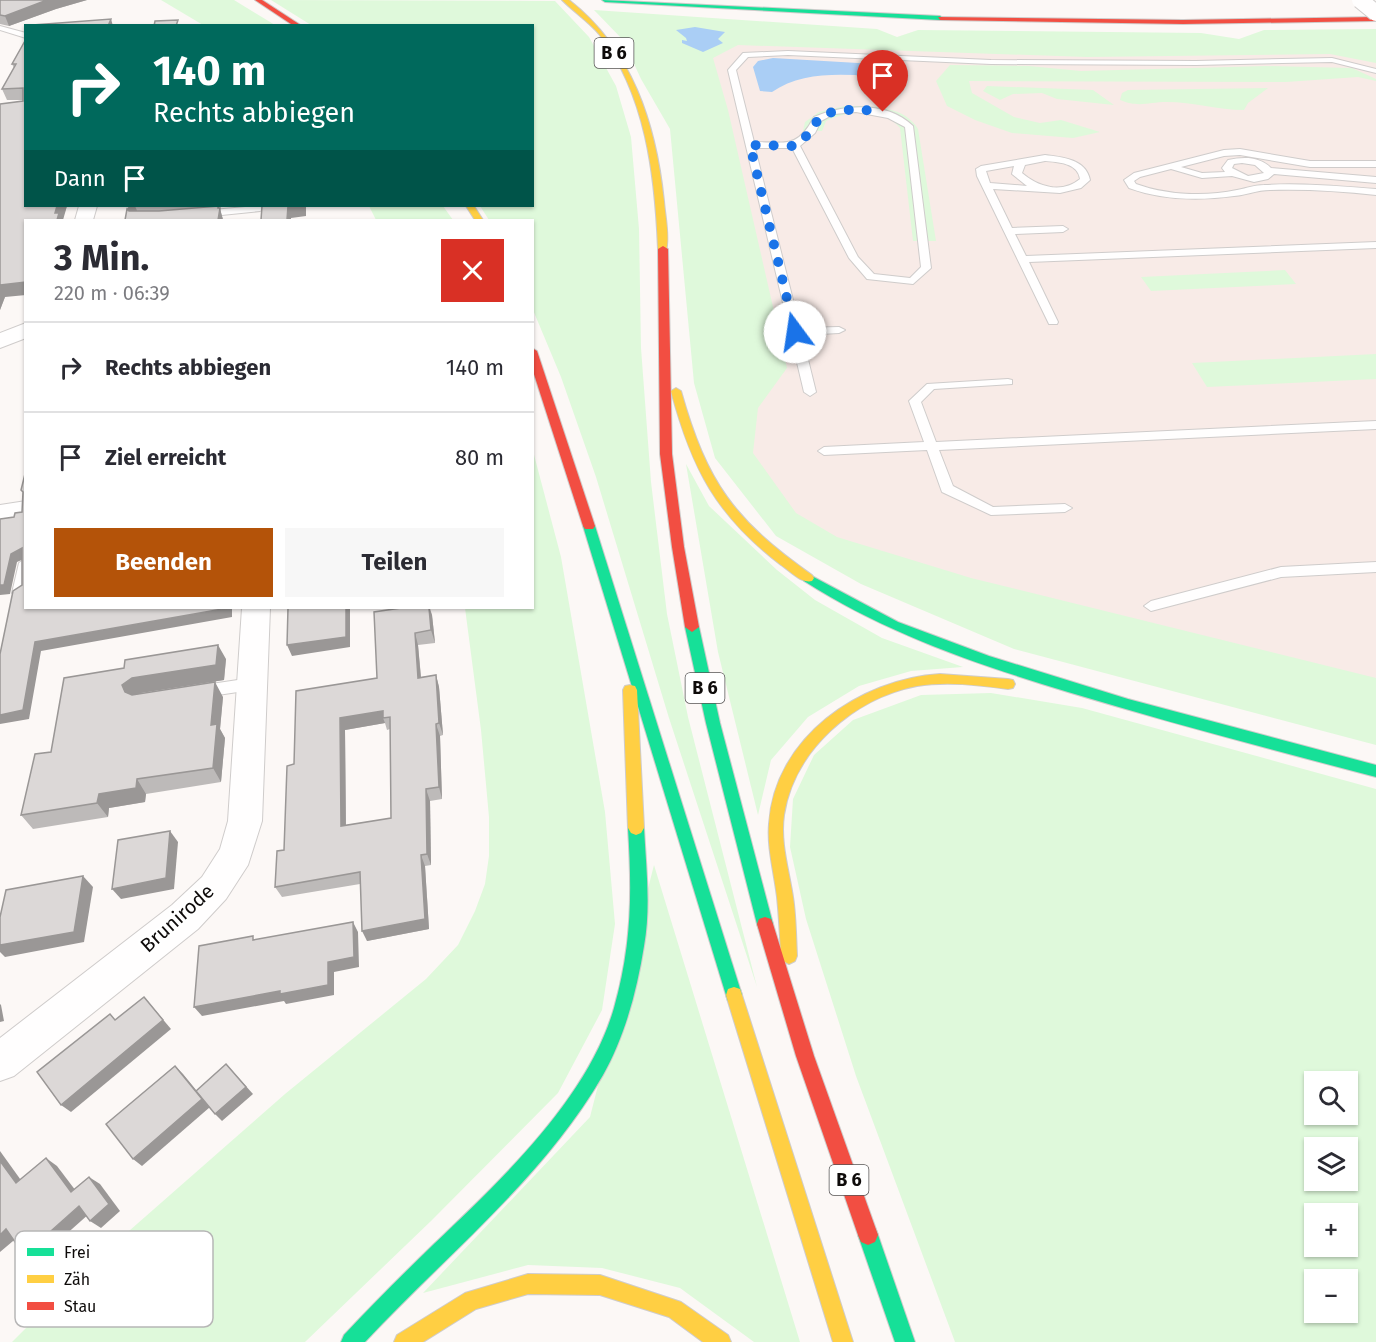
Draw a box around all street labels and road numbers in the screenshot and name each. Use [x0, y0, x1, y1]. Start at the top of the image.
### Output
road number: B 6 [594, 38, 634, 68]
road number: B 6 [686, 673, 724, 703]
street label: Brunirode [135, 879, 219, 957]
road number: B 6 [830, 1165, 868, 1195]

